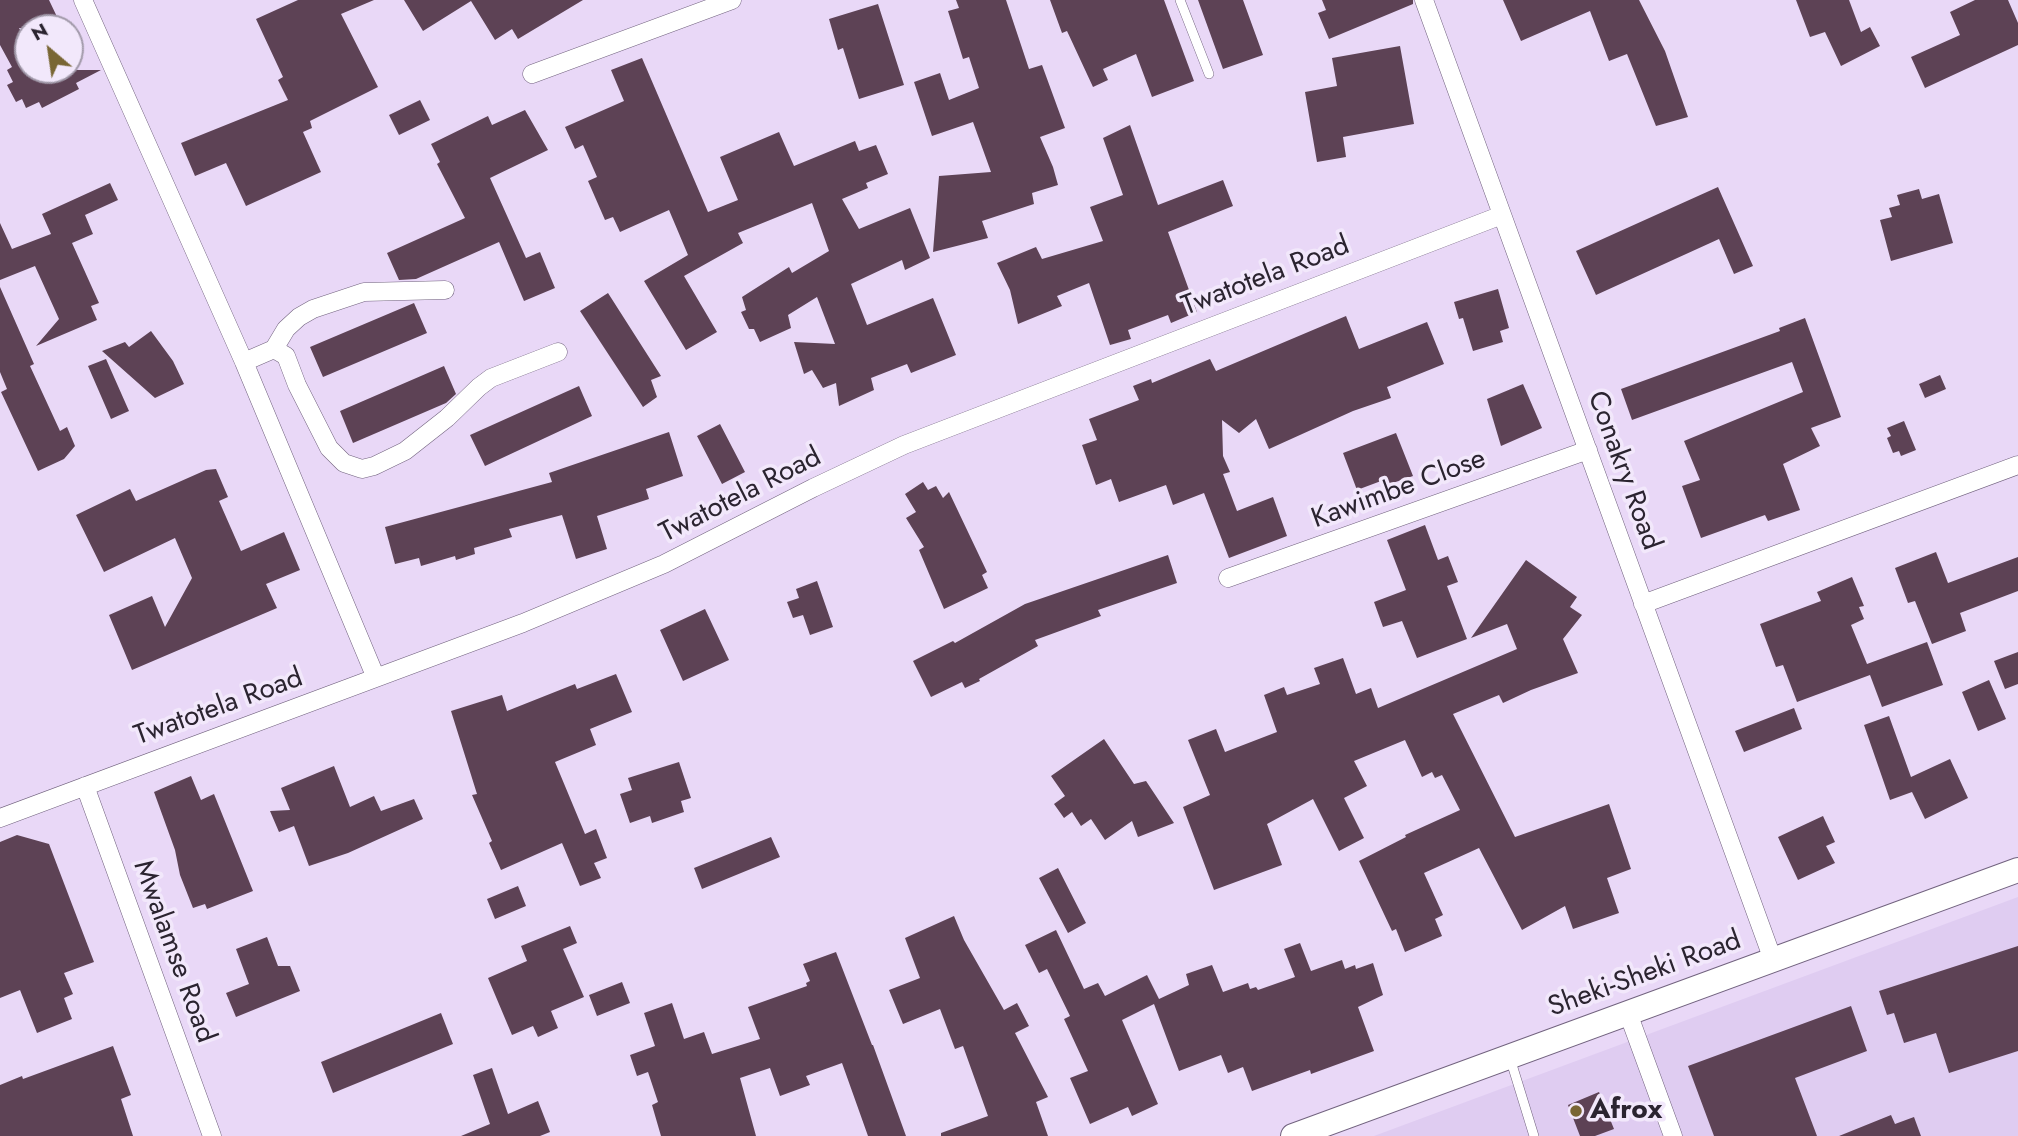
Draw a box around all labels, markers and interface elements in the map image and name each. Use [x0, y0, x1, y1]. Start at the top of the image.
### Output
north arrow [14, 14, 84, 84]
text: N [26, 16, 53, 47]
street label: Twatotela Road [1178, 230, 1354, 324]
street label: Conakry Road [1579, 387, 1667, 555]
street label: Twatotela Road [655, 441, 827, 551]
street label: Kawimbe Close [1307, 443, 1491, 537]
street label: Twatotela Road [130, 662, 308, 754]
street label: Mwalamse Road [124, 856, 222, 1048]
street label: Sheki-Sheki Road [1544, 925, 1746, 1025]
place label: Afrox [1590, 1094, 1662, 1128]
marker: Afrox [1568, 1103, 1584, 1119]

